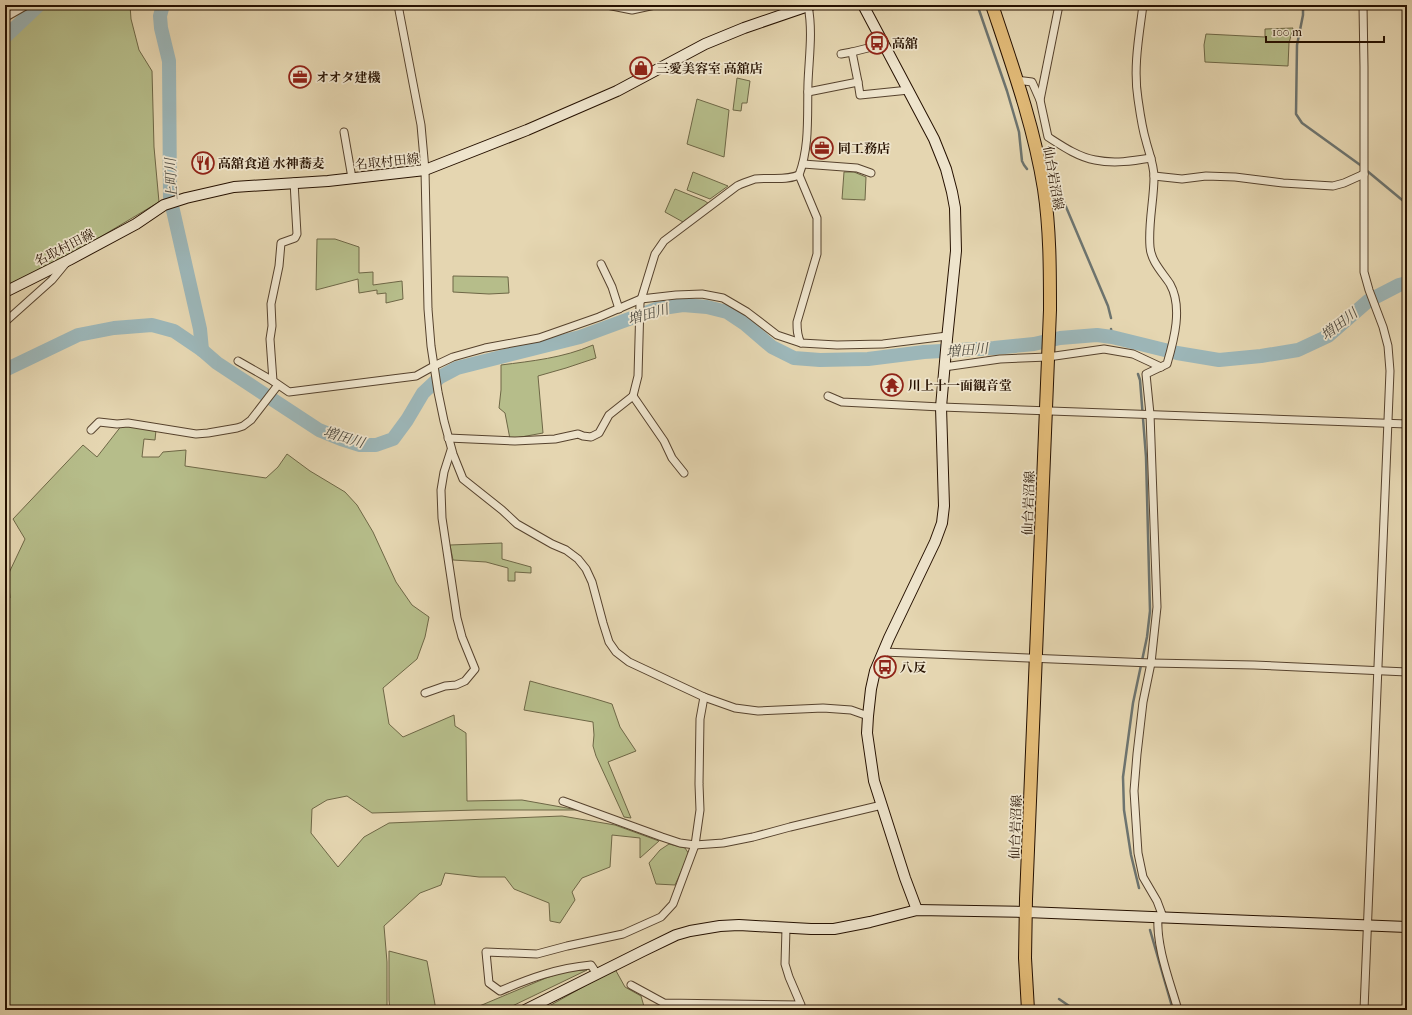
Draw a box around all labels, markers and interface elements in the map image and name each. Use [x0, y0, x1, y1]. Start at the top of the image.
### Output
scale bar [1266, 18, 1384, 44]
text: 100 m [1272, 25, 1302, 39]
bus stop icon: 高舘 [864, 30, 890, 56]
place label: 高舘 [892, 36, 918, 51]
shop icon: 三愛美容室 高舘店 [628, 55, 654, 81]
place label: 三愛美容室 高舘店 [656, 61, 763, 76]
office icon: オオタ建機 [287, 64, 313, 90]
place label: オオタ建機 [316, 70, 381, 85]
office icon: 同工務店 [809, 135, 835, 161]
place label: 同工務店 [838, 141, 890, 156]
street label: 仙台岩沼線 [1040, 145, 1067, 211]
restaurant icon: 高舘食道 水神蕎麦 [190, 150, 216, 176]
street label: 名取村田線 [354, 151, 420, 172]
water label: 上町川 [162, 156, 181, 200]
place label: 高舘食道 水神蕎麦 [218, 156, 325, 171]
street label: 名取村田線 [32, 226, 97, 269]
water label: 増田川 [626, 300, 673, 328]
water label: 増田川 [1318, 304, 1363, 344]
water label: 増田川 [945, 340, 991, 361]
temple icon: 川上十一面観音堂 [879, 372, 905, 398]
place label: 川上十一面観音堂 [908, 378, 1012, 393]
water label: 増田川 [321, 423, 368, 452]
street label: 仙台岩沼線 [1020, 470, 1037, 536]
bus stop icon: 八反 [872, 654, 898, 680]
place label: 八反 [900, 660, 926, 675]
street label: 仙台岩沼線 [1007, 794, 1024, 860]

